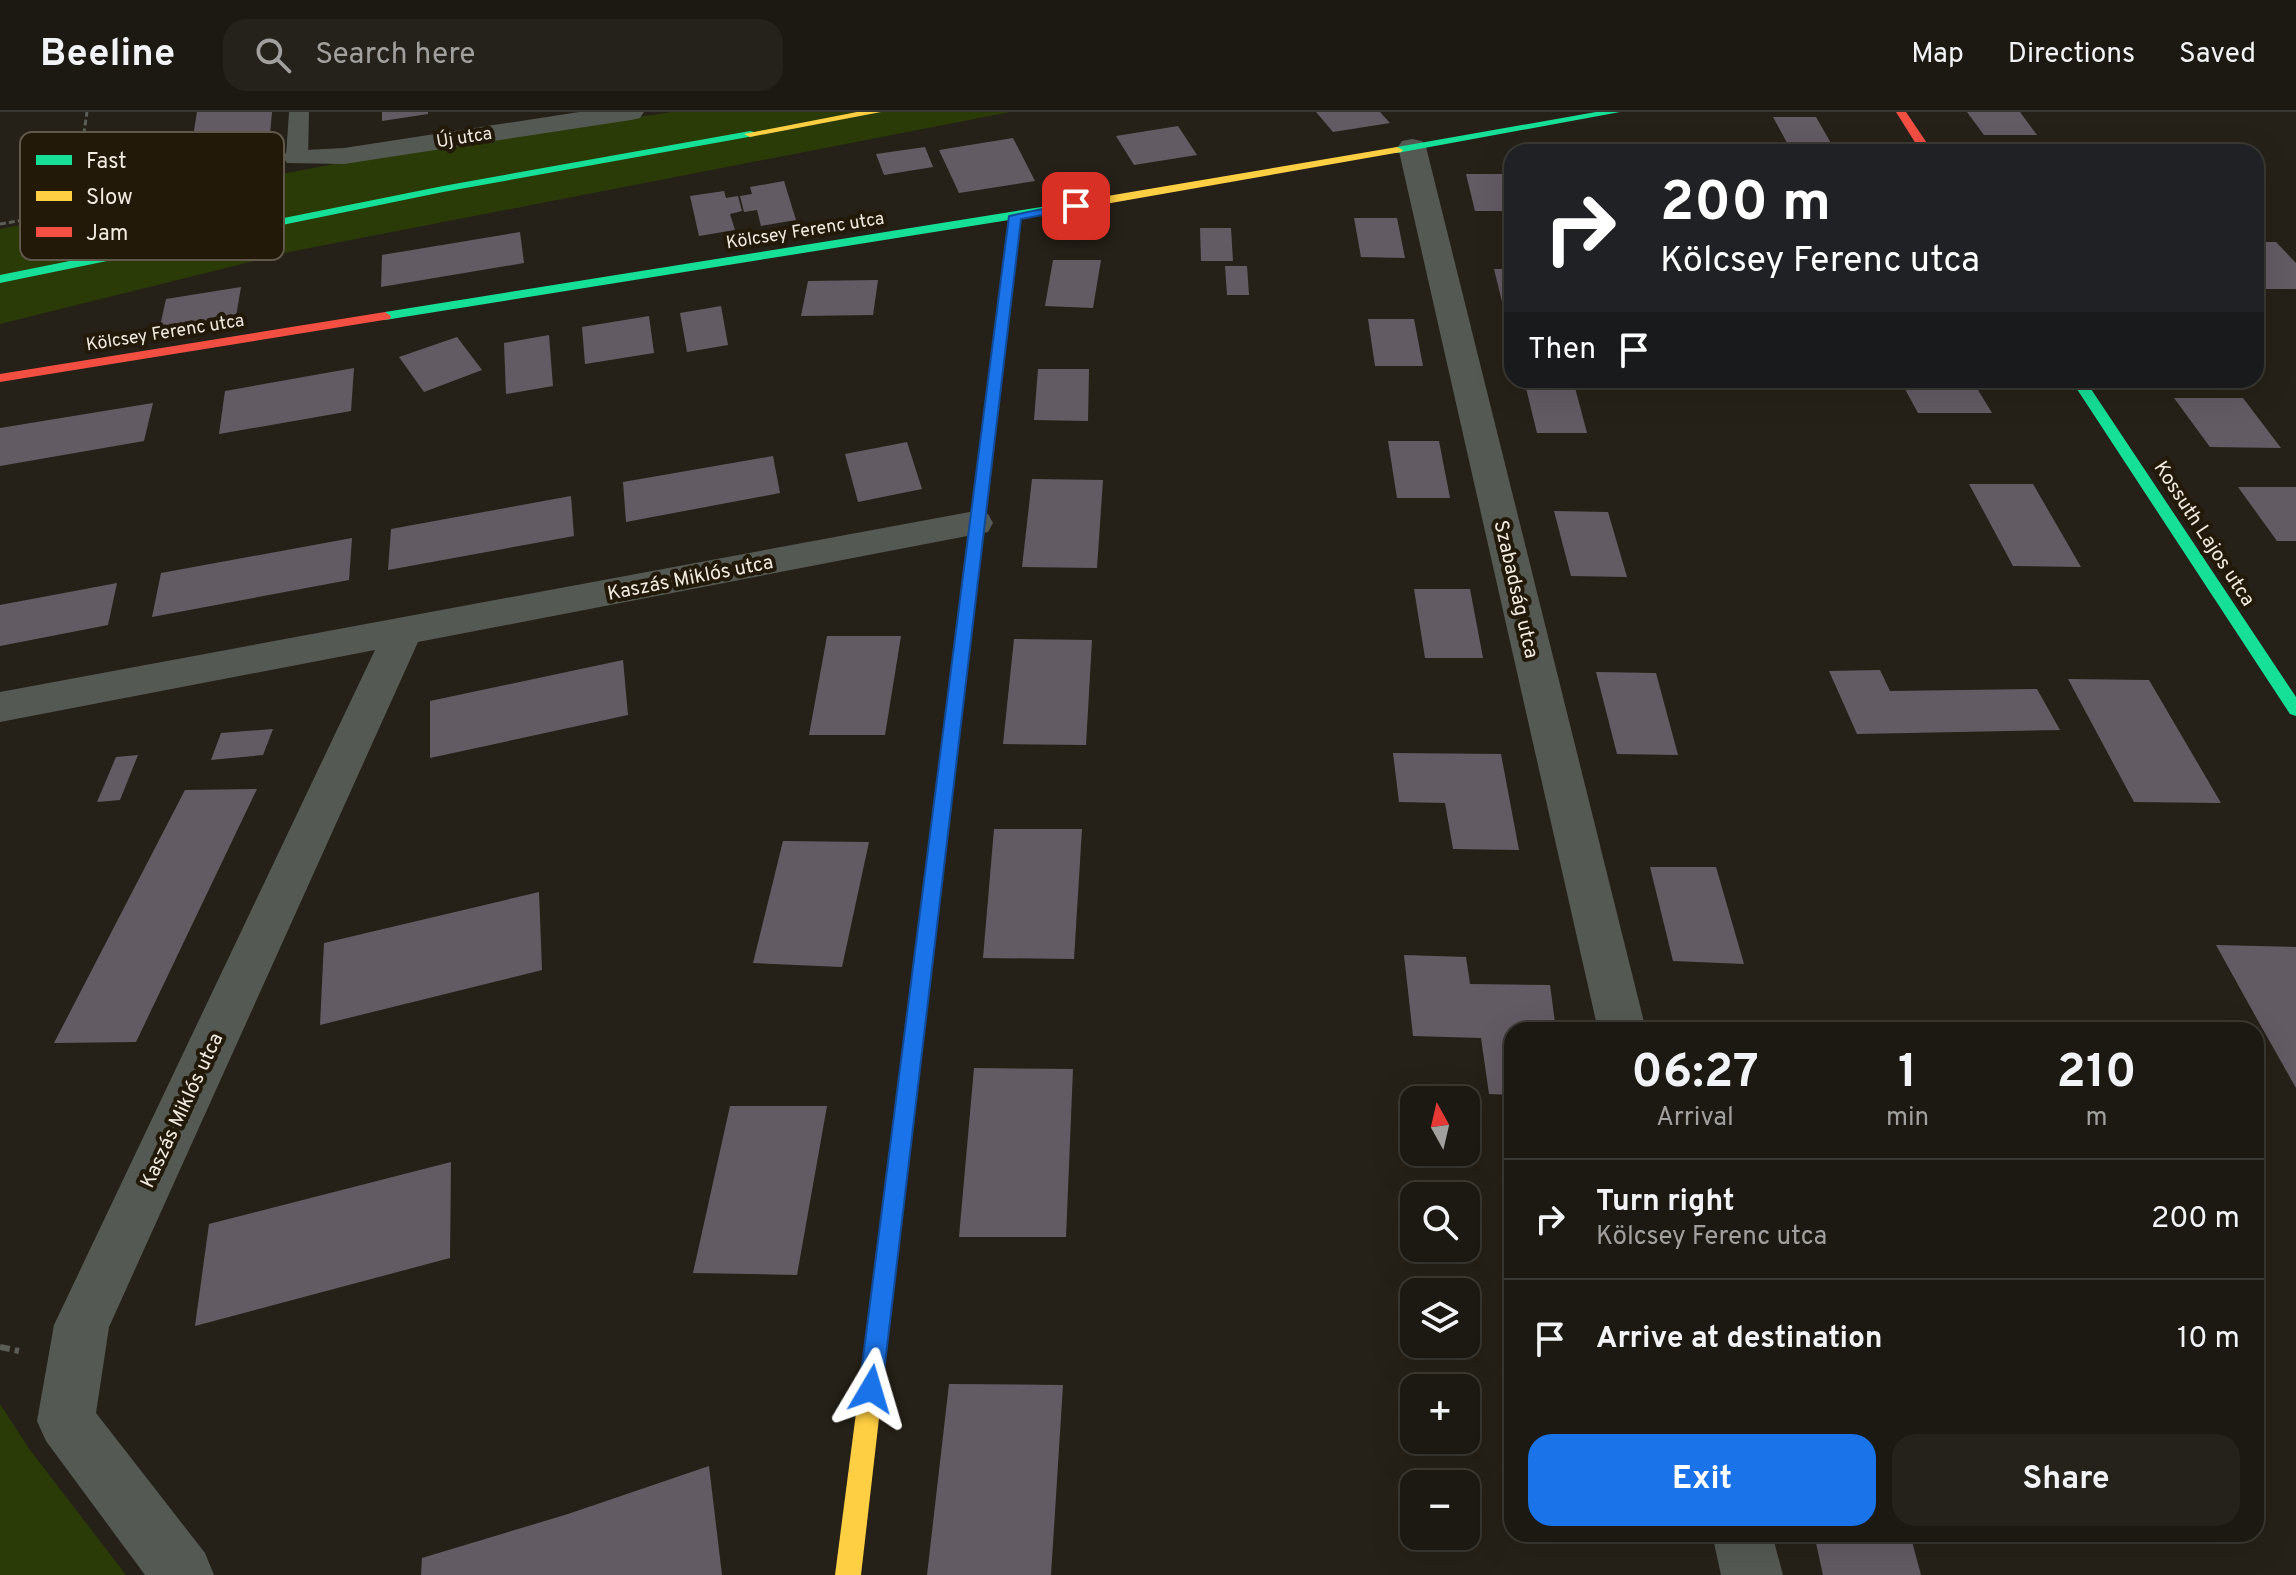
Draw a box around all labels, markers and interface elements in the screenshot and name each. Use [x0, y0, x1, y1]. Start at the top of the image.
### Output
search box [223, 19, 783, 91]
text: Beeline [40, 31, 175, 80]
icon: search [251, 33, 295, 77]
text: Search here [315, 37, 475, 74]
text: Map [1911, 37, 1964, 73]
text: Directions [2008, 37, 2135, 73]
text: Saved [2179, 37, 2256, 73]
street label: Új utca [434, 121, 494, 154]
legend [20, 132, 284, 260]
text: Fast [86, 149, 127, 176]
text: 200 m [1660, 170, 1831, 240]
pin [1042, 172, 1110, 240]
icon: right [1528, 176, 1632, 280]
icon: arrive [1054, 184, 1098, 228]
text: Slow [86, 185, 133, 212]
street label: Kölcsey Ferenc utca [724, 208, 886, 255]
text: Jam [86, 221, 129, 248]
text: Kölcsey Ferenc utca [1660, 239, 1980, 285]
street label: Kölcsey Ferenc utca [84, 310, 246, 357]
icon: arrive [1612, 328, 1656, 372]
text: Then [1528, 332, 1596, 369]
street label: Kossuth Lajos utca [2147, 457, 2260, 612]
street label: Szabadság utca [1487, 518, 1544, 661]
street label: Kaszás Miklós utca [605, 550, 776, 608]
street label: Kaszás Miklós utca [135, 1029, 230, 1193]
text: 06:27 [1631, 1044, 1759, 1104]
text: 1 [1898, 1044, 1917, 1104]
text: 210 [2057, 1044, 2137, 1104]
north arrow [1400, 1086, 1480, 1166]
map controls [1400, 1086, 1480, 1550]
text: Arrival [1656, 1102, 1734, 1135]
text: min [1886, 1102, 1929, 1135]
text: m [2086, 1102, 2108, 1135]
button: search [1400, 1182, 1480, 1262]
text: Turn right [1596, 1184, 1734, 1221]
icon: right [1528, 1197, 1572, 1241]
text: 200 m [2151, 1201, 2240, 1238]
text: Kölcsey Ferenc utca [1596, 1221, 1827, 1254]
button: layers [1400, 1278, 1480, 1358]
icon: arrive [1528, 1317, 1572, 1361]
text: Arrive at destination [1596, 1321, 1882, 1358]
text: 10 m [2177, 1321, 2240, 1358]
position arrow [829, 1347, 913, 1431]
button: + [1400, 1374, 1480, 1454]
button: Exit [1528, 1434, 1876, 1526]
button: Share [1892, 1434, 2240, 1526]
button: − [1400, 1470, 1480, 1550]

